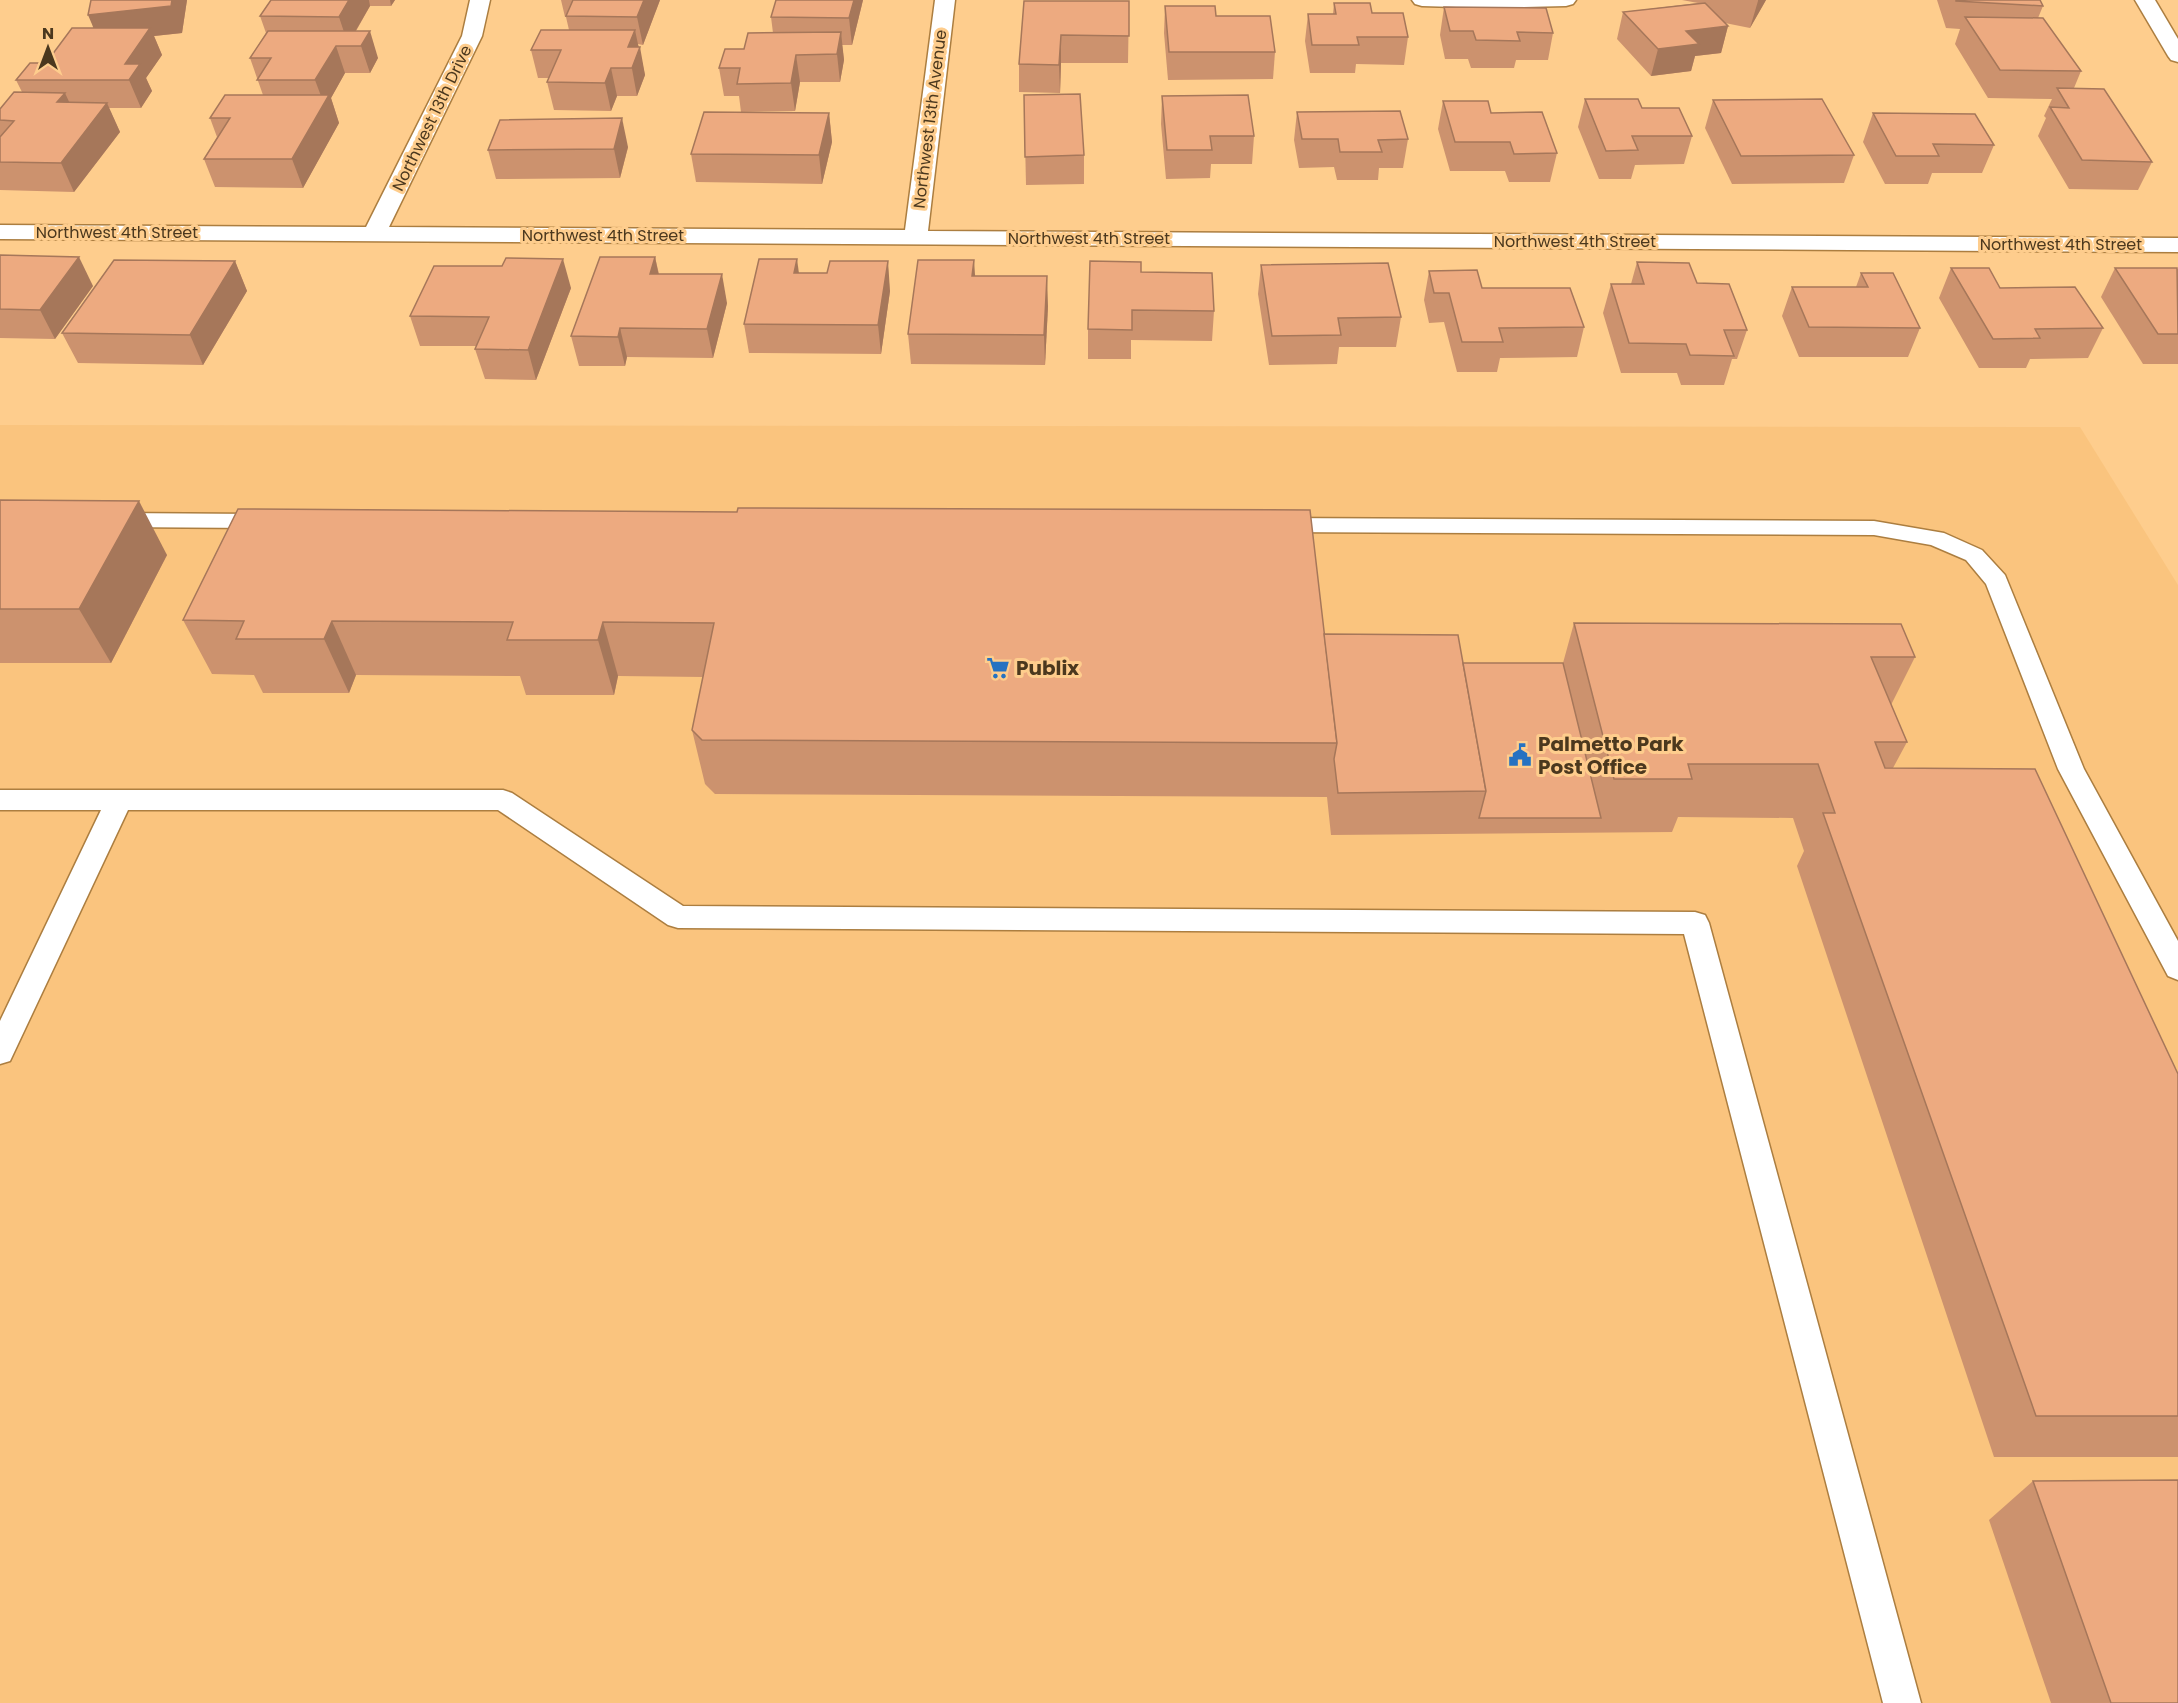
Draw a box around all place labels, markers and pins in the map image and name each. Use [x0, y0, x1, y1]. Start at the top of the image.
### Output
place label: Publix [1016, 654, 1079, 682]
supermarket icon: Publix [985, 655, 1011, 681]
place label: Palmetto Park Post Office [1538, 730, 1684, 781]
public building icon: Palmetto Park Post Office [1507, 742, 1533, 768]

